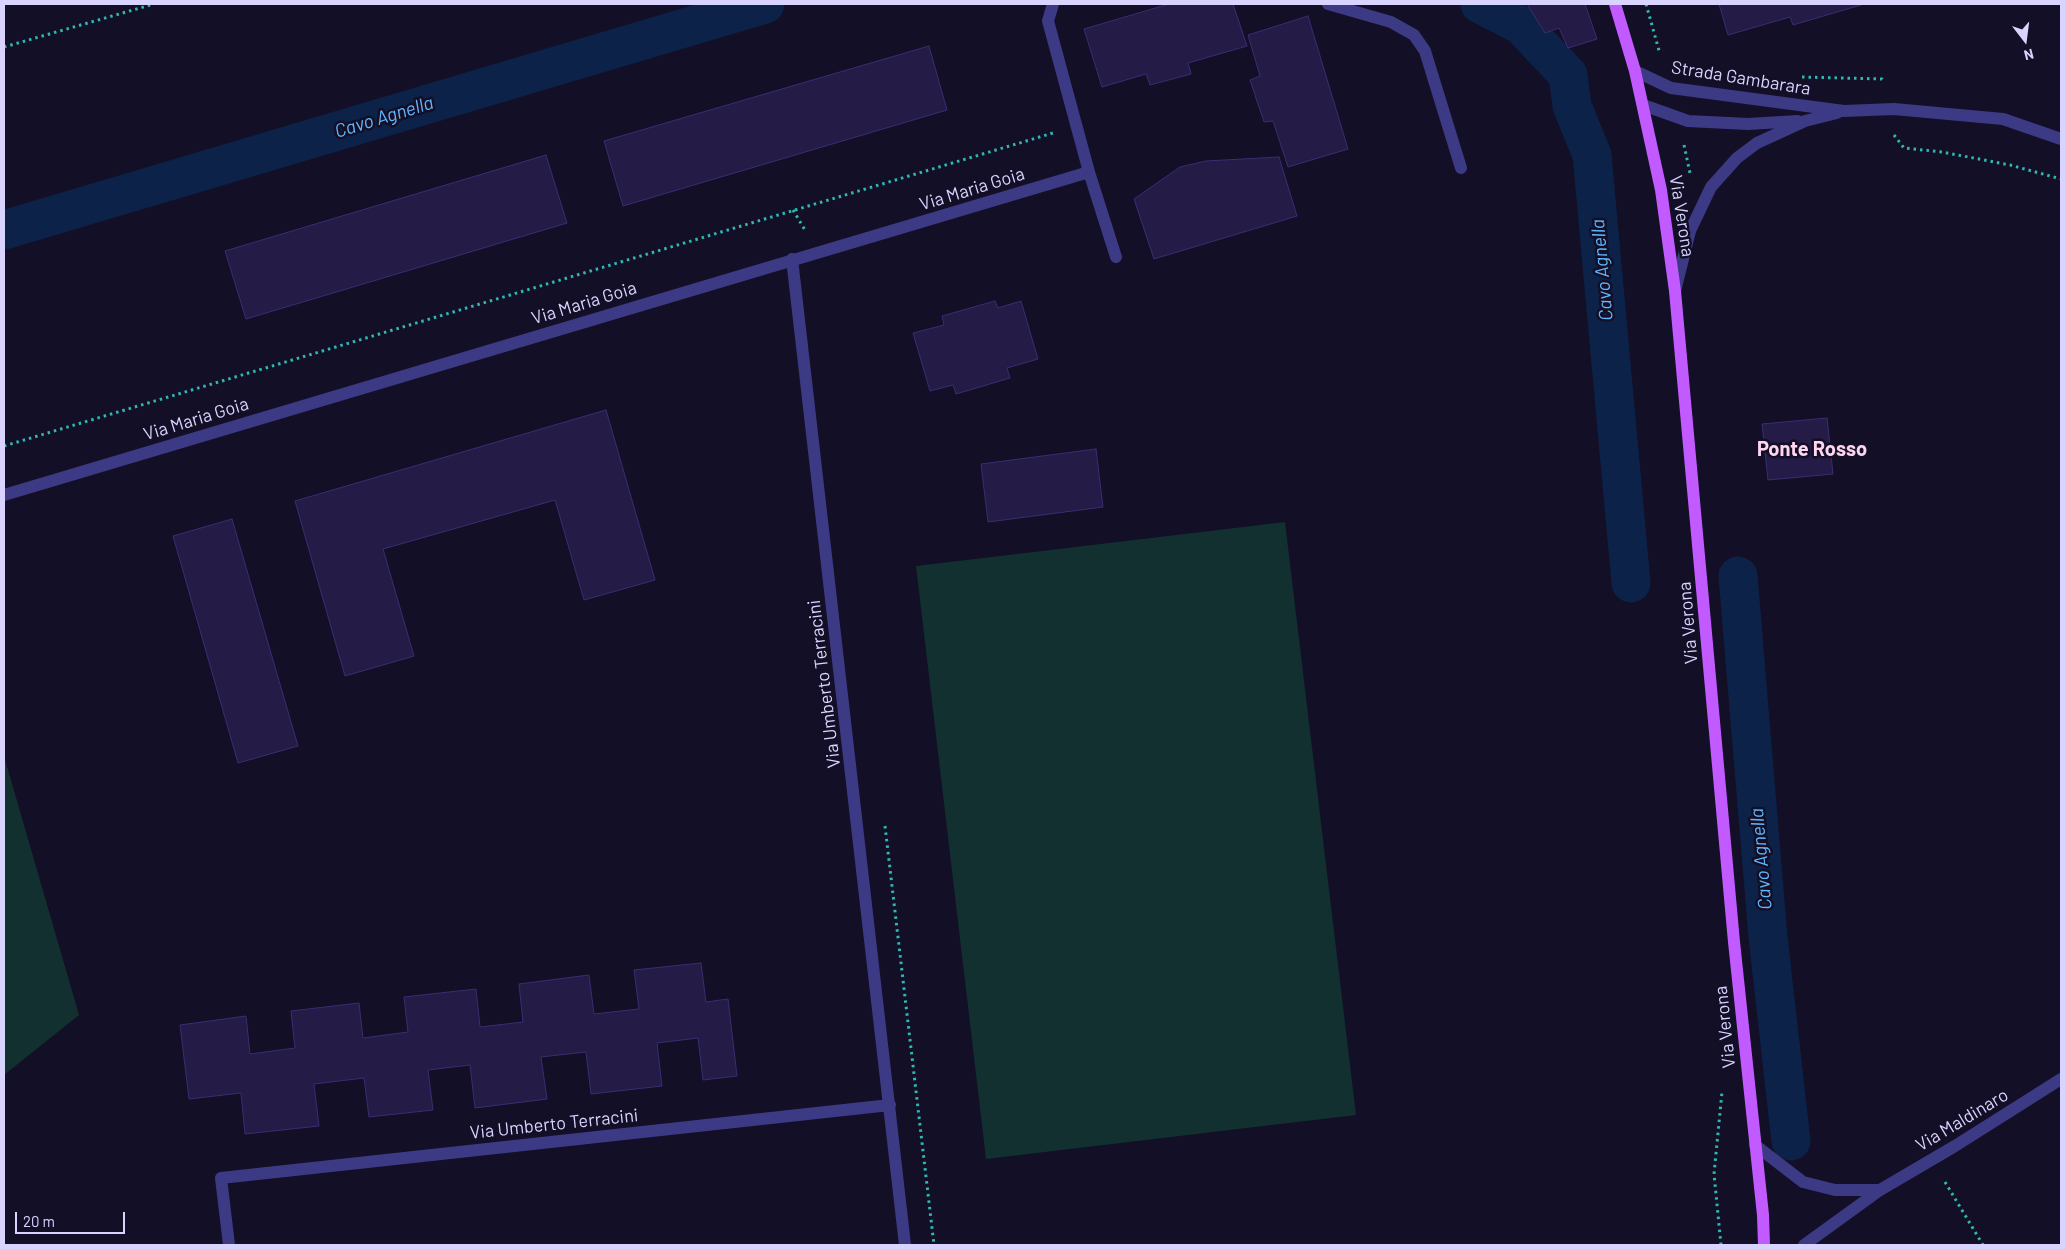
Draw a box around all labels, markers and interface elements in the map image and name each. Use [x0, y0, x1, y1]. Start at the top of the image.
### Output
north arrow [2000, 15, 2050, 65]
text: N [2022, 46, 2036, 64]
street label: Strada Gambarara [1670, 56, 1812, 100]
water label: Cavo Agnella [332, 91, 436, 143]
street label: Via Maria Goia [917, 163, 1027, 215]
street label: Via Verona [1665, 174, 1699, 258]
water label: Cavo Agnella [1586, 218, 1618, 322]
street label: Via Maria Goia [529, 277, 639, 329]
street label: Via Maria Goia [141, 393, 251, 445]
district label: Ponte Rosso [1757, 437, 1867, 461]
street label: Via Verona [1674, 581, 1702, 665]
street label: Via Umberto Terracini [803, 599, 845, 769]
water label: Cavo Agnella [1745, 807, 1777, 911]
street label: Via Verona [1710, 985, 1740, 1069]
street label: Via Maldinaro [1912, 1084, 2012, 1156]
street label: Via Umberto Terracini [469, 1104, 639, 1144]
scale bar [18, 1202, 128, 1234]
text: 20 m [23, 1212, 55, 1230]

